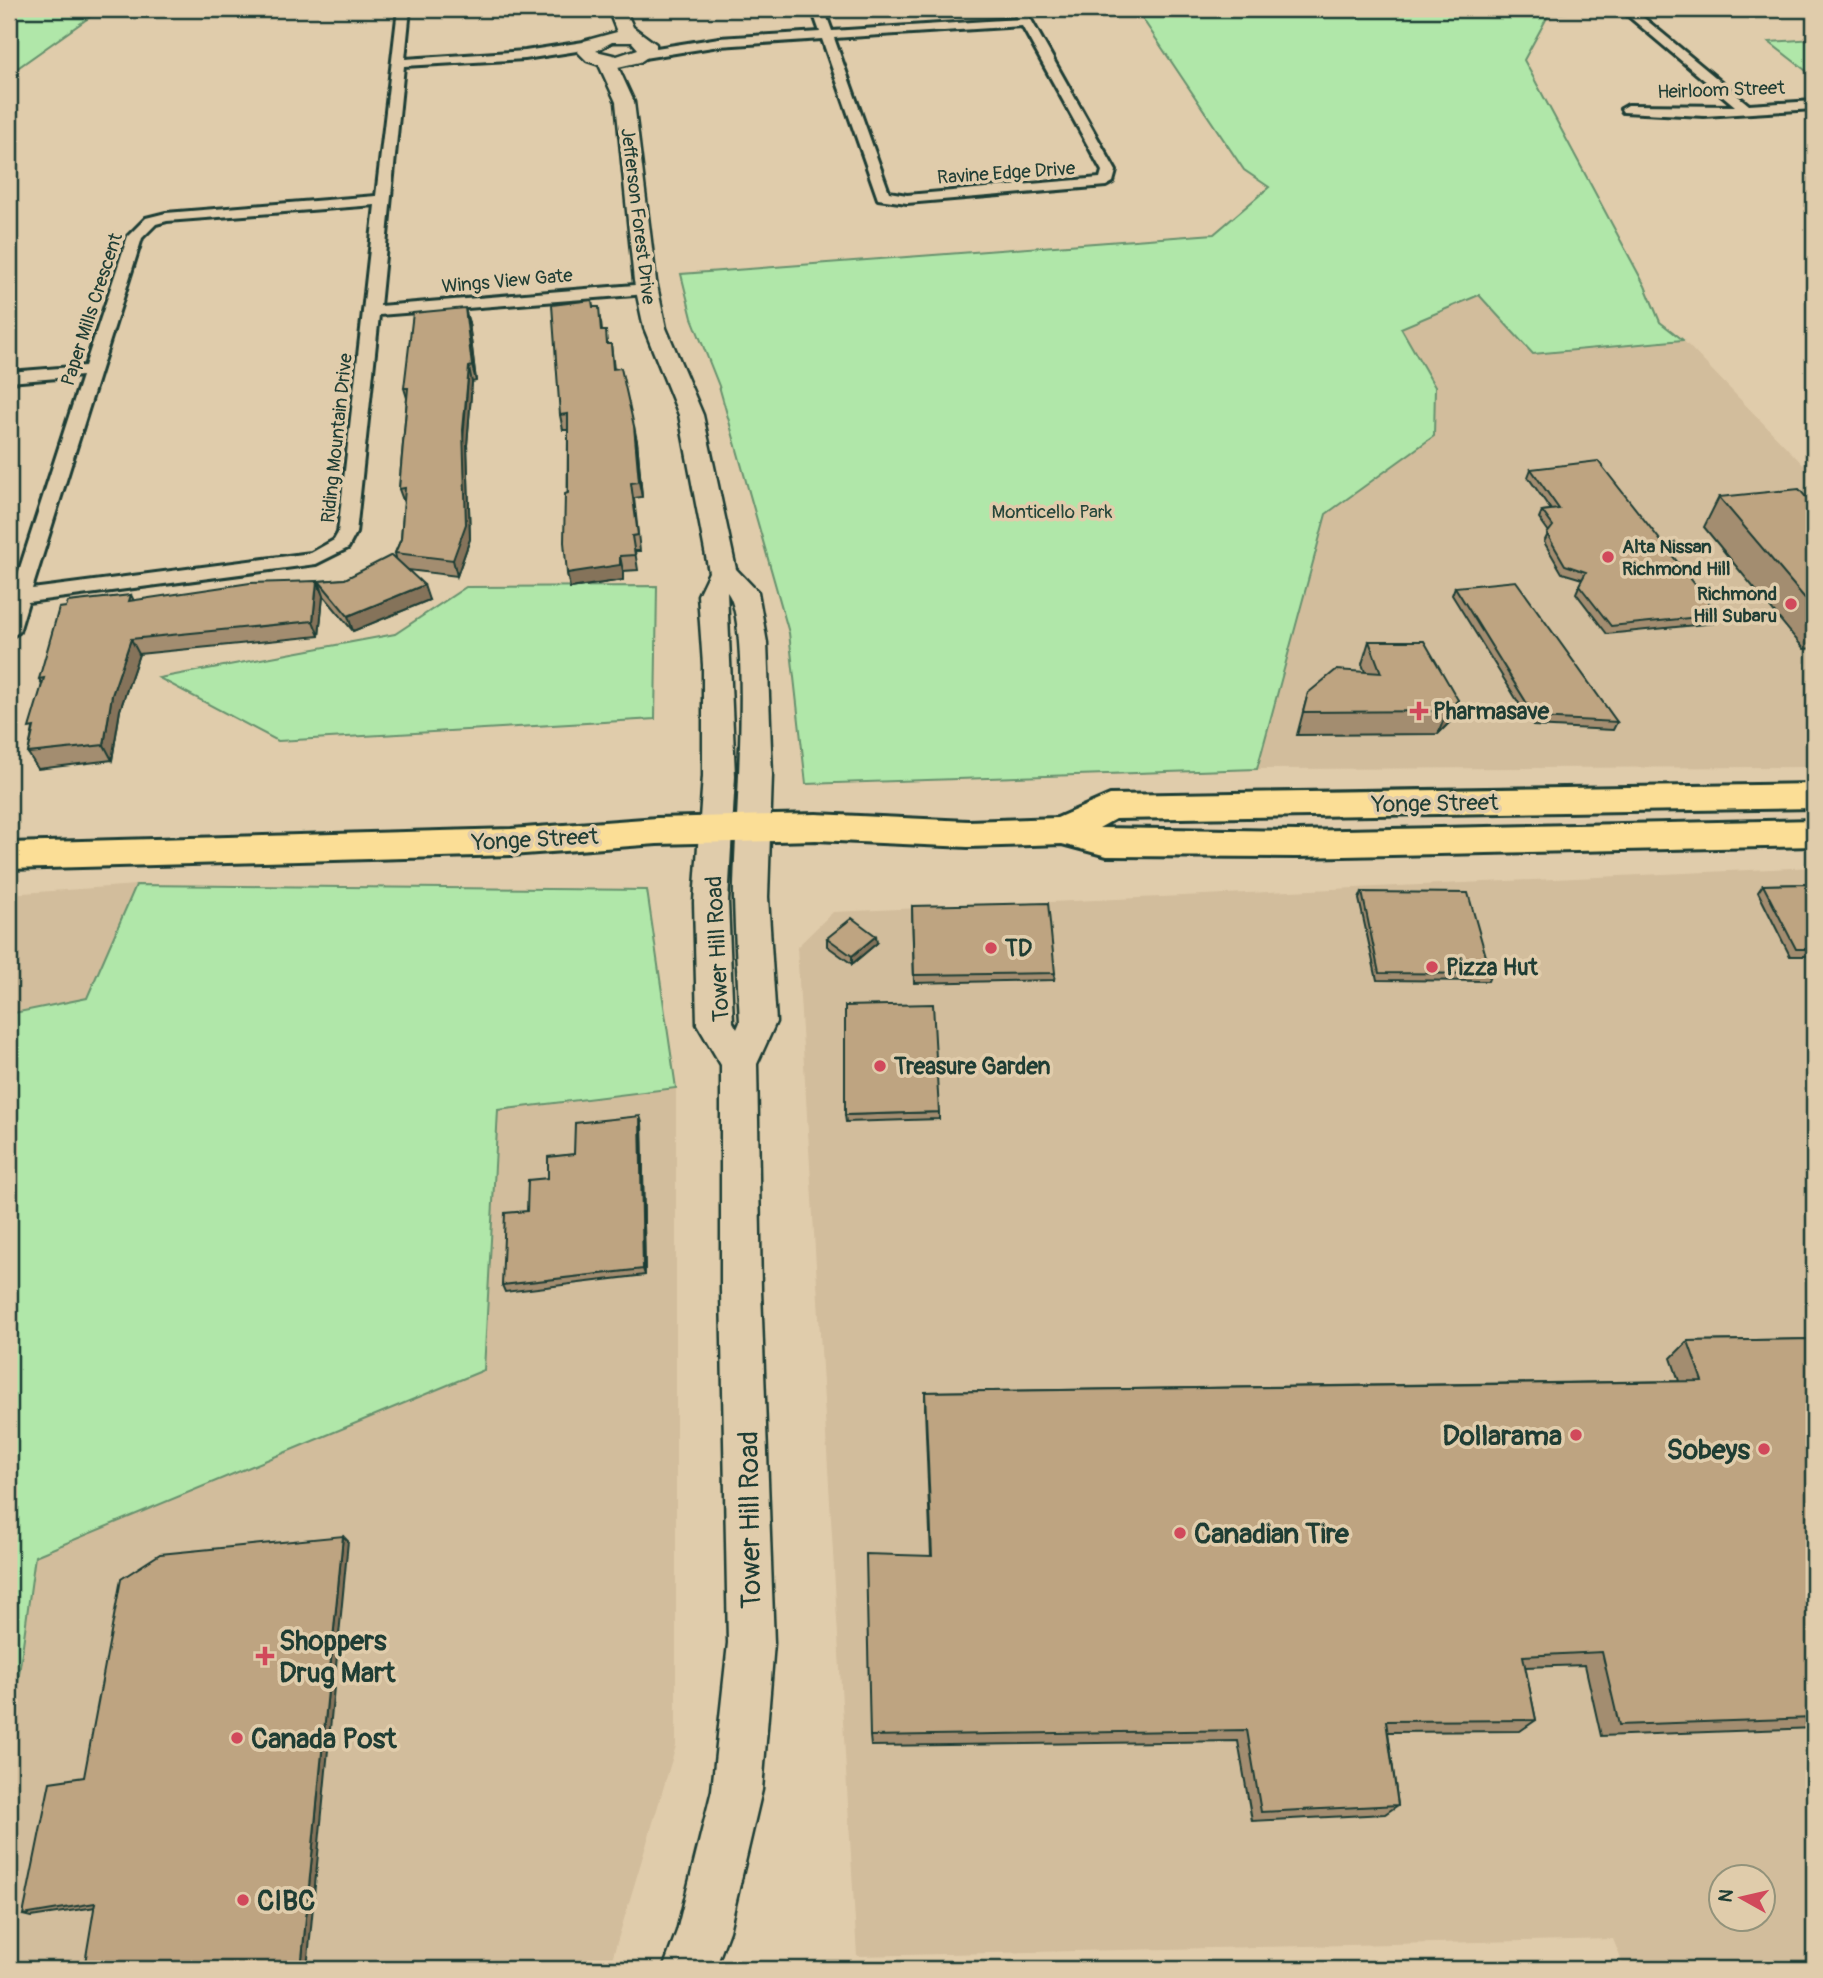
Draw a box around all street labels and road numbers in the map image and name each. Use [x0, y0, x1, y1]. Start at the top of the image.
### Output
street label: Heirloom Street [1657, 76, 1786, 104]
street label: Jefferson Forest Drive [615, 126, 661, 306]
street label: Ravine Edge Drive [936, 156, 1077, 190]
street label: Paper Mills Crescent [56, 229, 128, 389]
street label: Wings View Gate [441, 263, 574, 299]
street label: Riding Mountain Drive [316, 351, 358, 524]
street label: Yonge Street [1370, 788, 1499, 819]
street label: Yonge Street [470, 822, 600, 857]
street label: Tower Hill Road [699, 875, 736, 1023]
street label: Tower Hill Road [731, 1431, 770, 1609]

